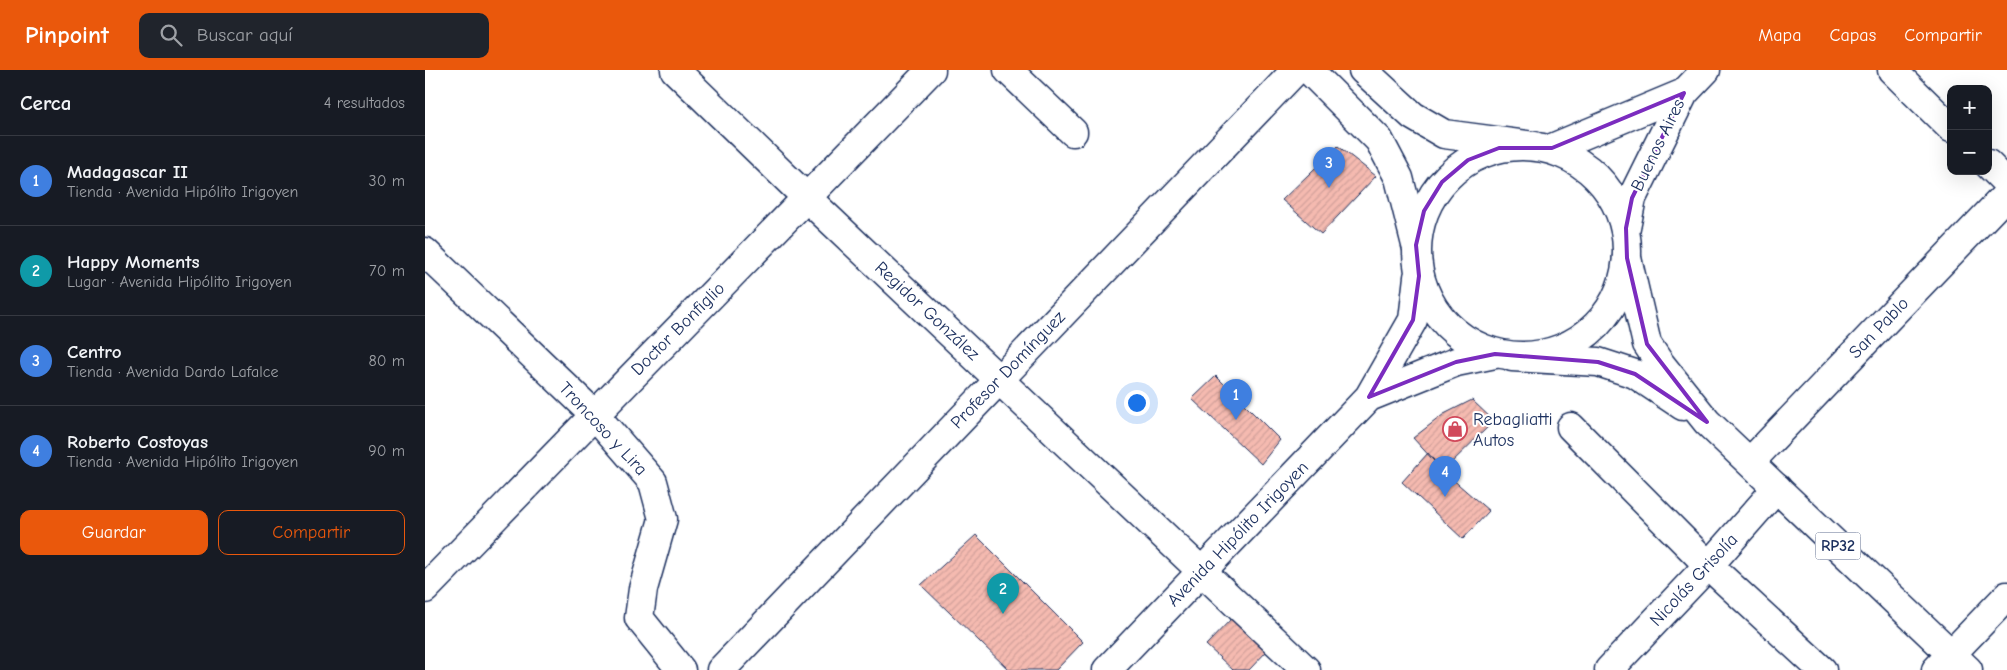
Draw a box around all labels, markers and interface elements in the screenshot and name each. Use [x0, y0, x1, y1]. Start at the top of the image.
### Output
search box [139, 13, 489, 58]
text: Pinpoint [25, 21, 109, 49]
icon: search [157, 21, 185, 49]
text: Buscar aquí [197, 24, 293, 46]
text: Mapa [1758, 25, 1801, 46]
text: Capas [1829, 25, 1876, 46]
text: Compartir [1904, 25, 1982, 46]
map controls [1947, 85, 1992, 175]
button: + [1947, 85, 1992, 130]
text: Cerca [20, 91, 71, 115]
text: 4 resultados [324, 94, 405, 112]
street label: Buenos Aires [1627, 95, 1689, 195]
button: − [1947, 130, 1992, 175]
pin: 3 [1313, 147, 1345, 188]
text: Madagascar II [67, 161, 188, 183]
text: 1 [33, 172, 39, 190]
text: 30 m [369, 172, 405, 190]
text: Tienda · Avenida Hipólito Irigoyen [67, 183, 298, 201]
text: Happy Moments [67, 251, 200, 273]
street label: Regidor González [870, 257, 984, 365]
text: 2 [32, 262, 40, 280]
text: 70 m [369, 262, 405, 280]
text: Lugar · Avenida Hipólito Irigoyen [67, 273, 292, 291]
street label: Doctor Bonfiglio [627, 278, 729, 380]
street label: San Pablo [1845, 293, 1913, 363]
street label: Profesor Domínguez [946, 307, 1070, 433]
text: Centro [67, 341, 122, 363]
text: 3 [32, 352, 40, 370]
text: 80 m [368, 352, 405, 370]
text: Tienda · Avenida Dardo Lafalce [67, 363, 278, 381]
street label: Troncoso y Lira [554, 378, 652, 480]
pin: 1 [1220, 379, 1252, 420]
your location [1124, 390, 1150, 416]
place label: Rebagliatti Autos [1473, 409, 1553, 451]
shop icon: Rebagliatti Autos [1442, 416, 1468, 442]
text: Roberto Costoyas [67, 431, 208, 453]
text: 4 [32, 442, 40, 460]
text: 90 m [368, 442, 405, 460]
text: Tienda · Avenida Hipólito Irigoyen [67, 453, 298, 471]
pin: 4 [1429, 456, 1461, 497]
street label: Avenida Hipólito Irigoyen [1163, 457, 1313, 611]
button: Guardar [20, 510, 208, 555]
button: Compartir [218, 510, 405, 555]
street label: Nicolás Grisolía [1646, 529, 1742, 631]
road number: RP32 [1815, 532, 1861, 560]
pin: 2 [987, 573, 1019, 614]

